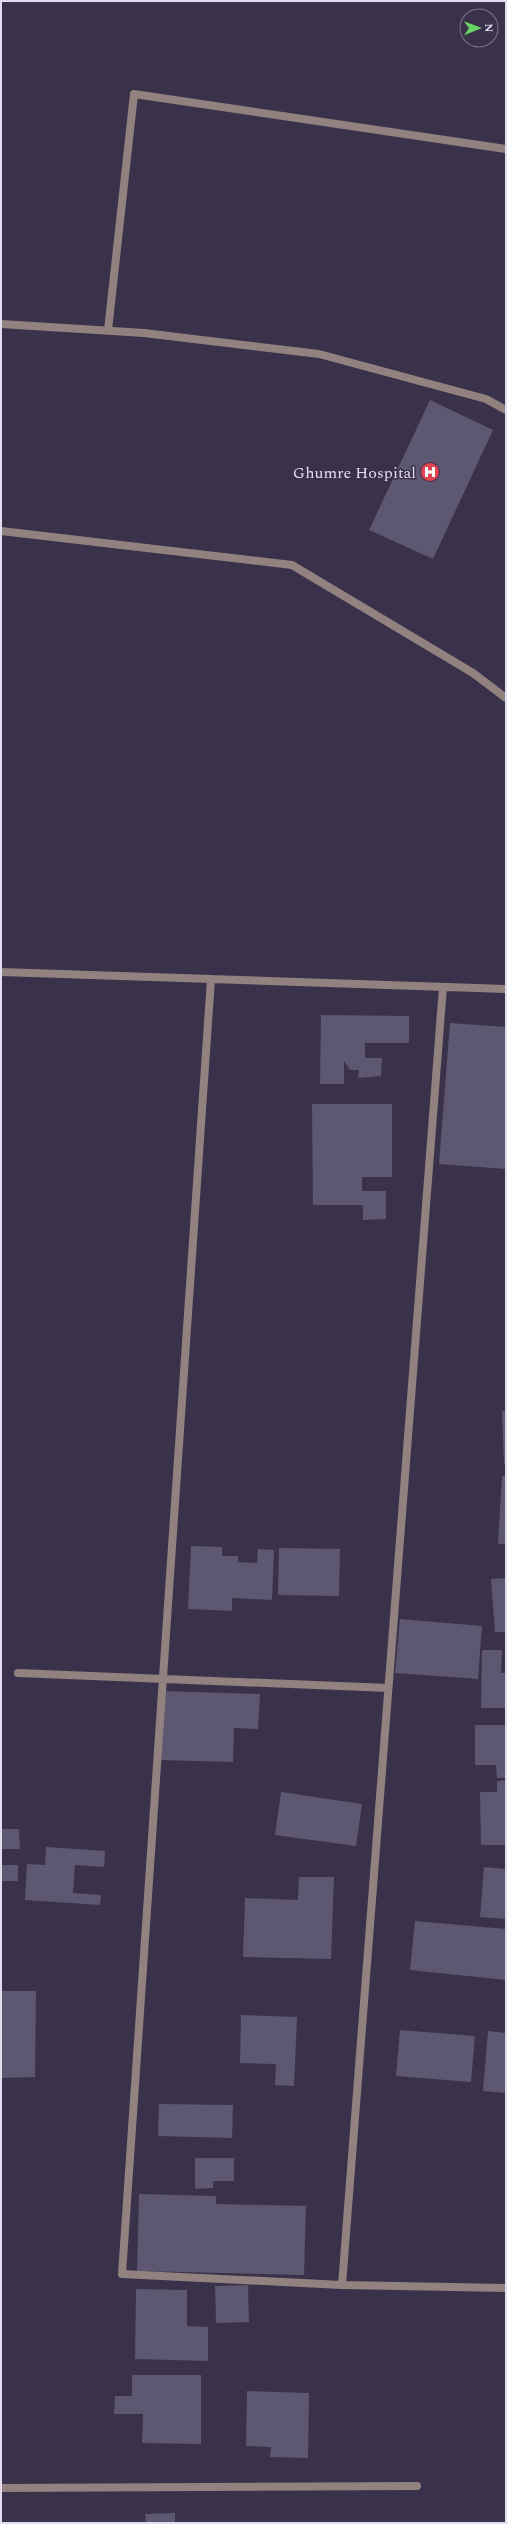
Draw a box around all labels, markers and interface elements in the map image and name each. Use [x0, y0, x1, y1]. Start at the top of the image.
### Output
north arrow [459, 8, 499, 48]
text: N [480, 23, 497, 32]
place label: Ghumre Hospital [293, 461, 416, 485]
hospital icon: Ghumre Hospital [419, 461, 441, 483]

